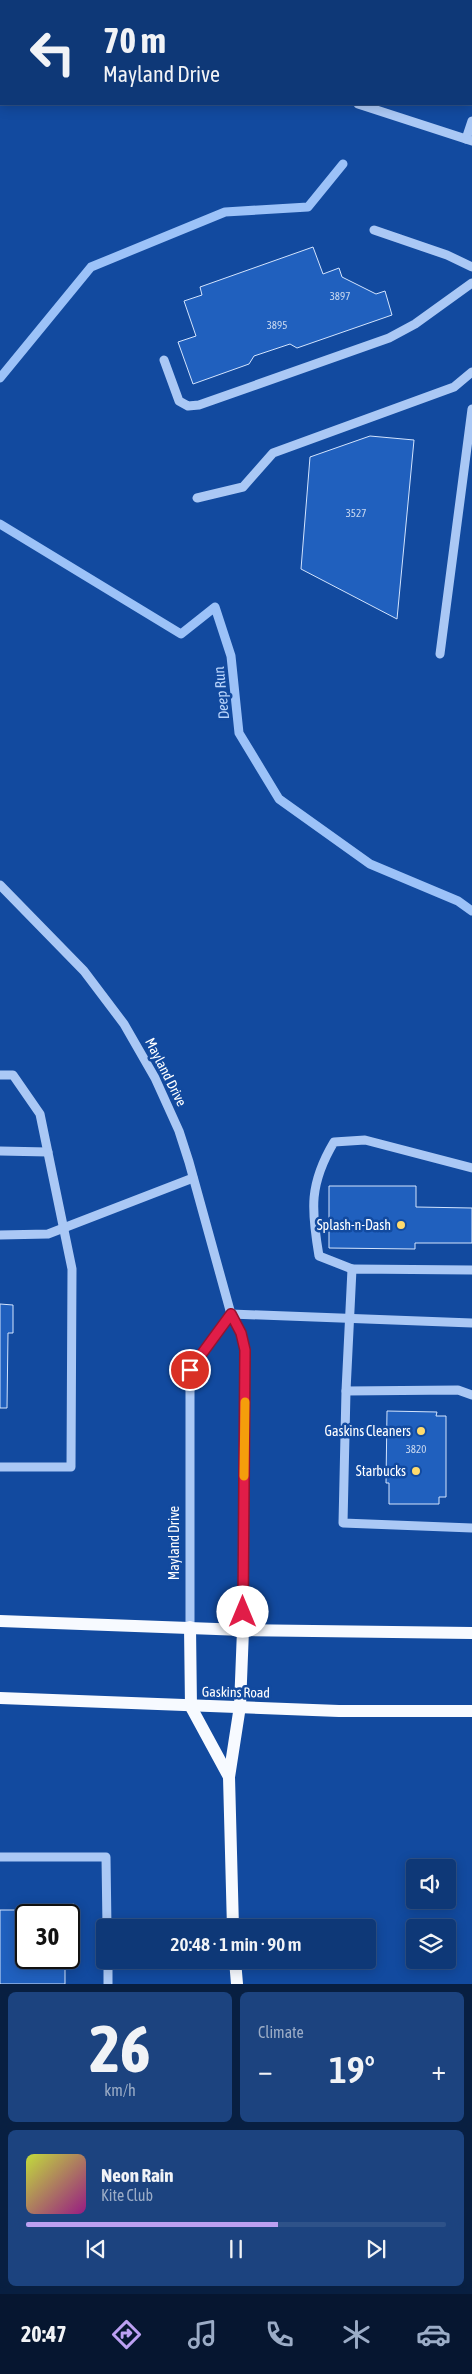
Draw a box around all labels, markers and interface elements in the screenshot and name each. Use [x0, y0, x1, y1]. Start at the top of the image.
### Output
icon: left [20, 20, 85, 85]
text: 70 m [103, 20, 166, 60]
text: Mayland Drive [103, 61, 220, 87]
house number: 3897 [330, 290, 350, 302]
house number: 3895 [267, 319, 287, 331]
house number: 3527 [346, 507, 366, 519]
water label: Deep Run [210, 666, 232, 720]
street label: Mayland Drive [142, 1035, 190, 1109]
place label: Splash-n-Dash [317, 1217, 391, 1233]
marker: Splash-n-Dash [395, 1219, 407, 1231]
pin [169, 1349, 211, 1391]
icon: arrive [176, 1356, 204, 1384]
place label: Gaskins Cleaners [325, 1423, 411, 1439]
marker: Gaskins Cleaners [415, 1425, 427, 1437]
house number: 3820 [406, 1443, 426, 1455]
place label: Starbucks [356, 1463, 406, 1479]
marker: Starbucks [410, 1465, 422, 1477]
street label: Mayland Drive [166, 1506, 182, 1580]
position arrow [216, 1585, 268, 1637]
street label: Gaskins Road [202, 1683, 270, 1701]
map controls [406, 1859, 456, 1969]
button: sound [406, 1859, 456, 1909]
speed limit sign: 30 [15, 1904, 80, 1969]
button: layers [406, 1919, 456, 1969]
text: 20:48 · 1 min · 90 m [171, 1933, 301, 1955]
text: 26 [89, 2011, 151, 2086]
text: Climate [258, 2023, 304, 2041]
text: 19° [329, 2048, 375, 2091]
text: − [258, 2054, 273, 2086]
text: + [431, 2054, 446, 2086]
text: km/h [104, 2081, 136, 2099]
text: Neon Rain [101, 2164, 173, 2186]
text: Kite Club [101, 2186, 153, 2204]
icon: previous [82, 2235, 110, 2263]
icon: pause [222, 2235, 250, 2263]
icon: next [362, 2235, 390, 2263]
icon: directions [109, 2317, 144, 2352]
icon: music [185, 2317, 220, 2352]
icon: phone [262, 2317, 297, 2352]
icon: climate [339, 2317, 374, 2352]
icon: car [416, 2317, 451, 2352]
text: 20:47 [21, 2321, 67, 2347]

